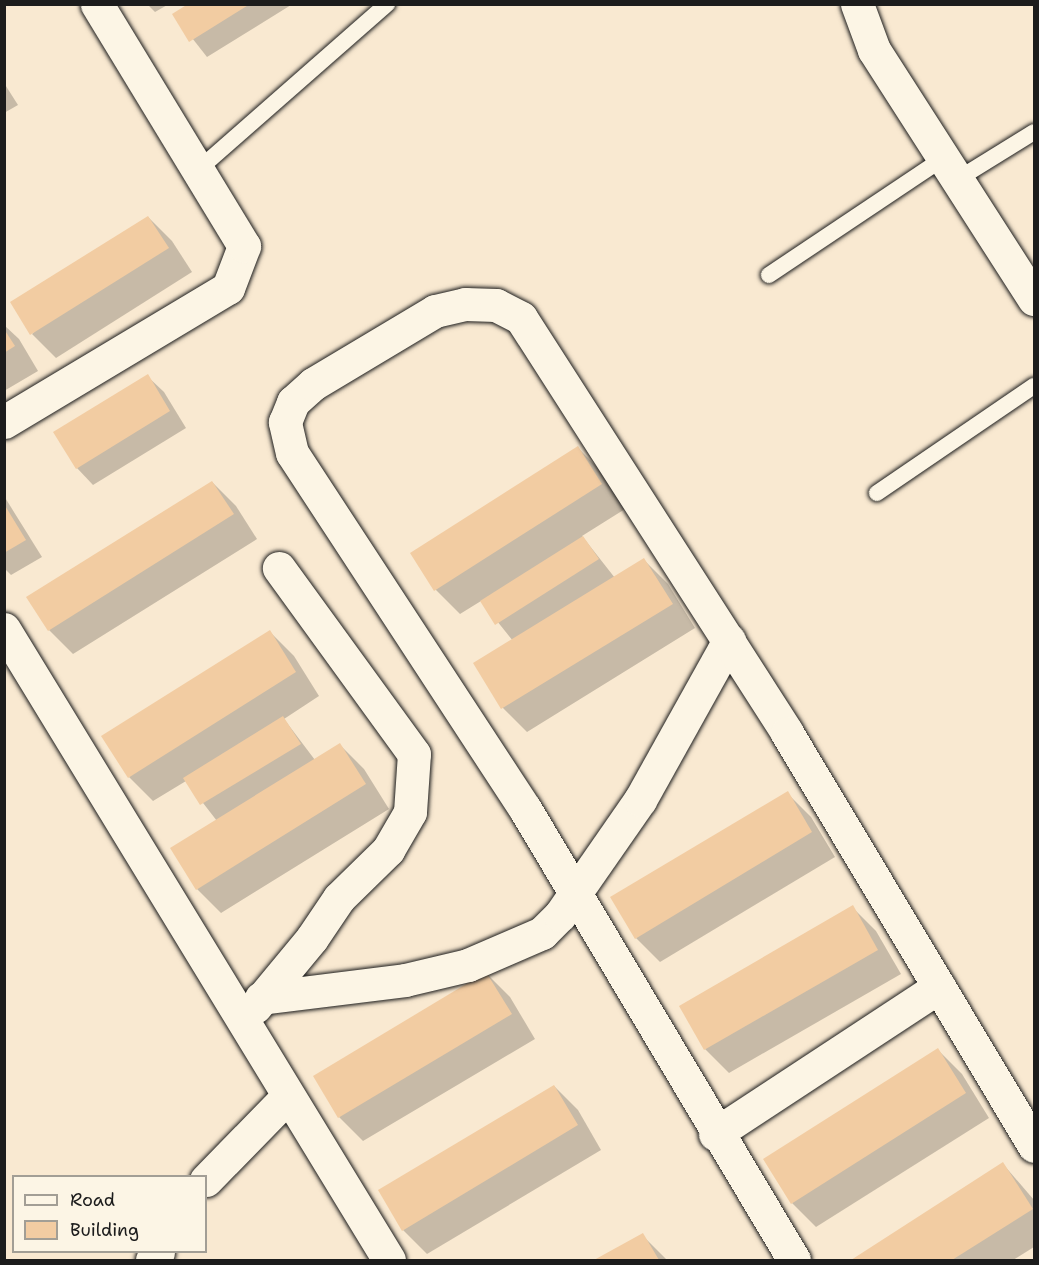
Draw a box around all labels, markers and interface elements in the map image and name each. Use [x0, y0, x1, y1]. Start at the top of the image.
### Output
legend [12, 1175, 207, 1253]
text: Road [70, 1188, 115, 1212]
text: Building [70, 1218, 139, 1242]

